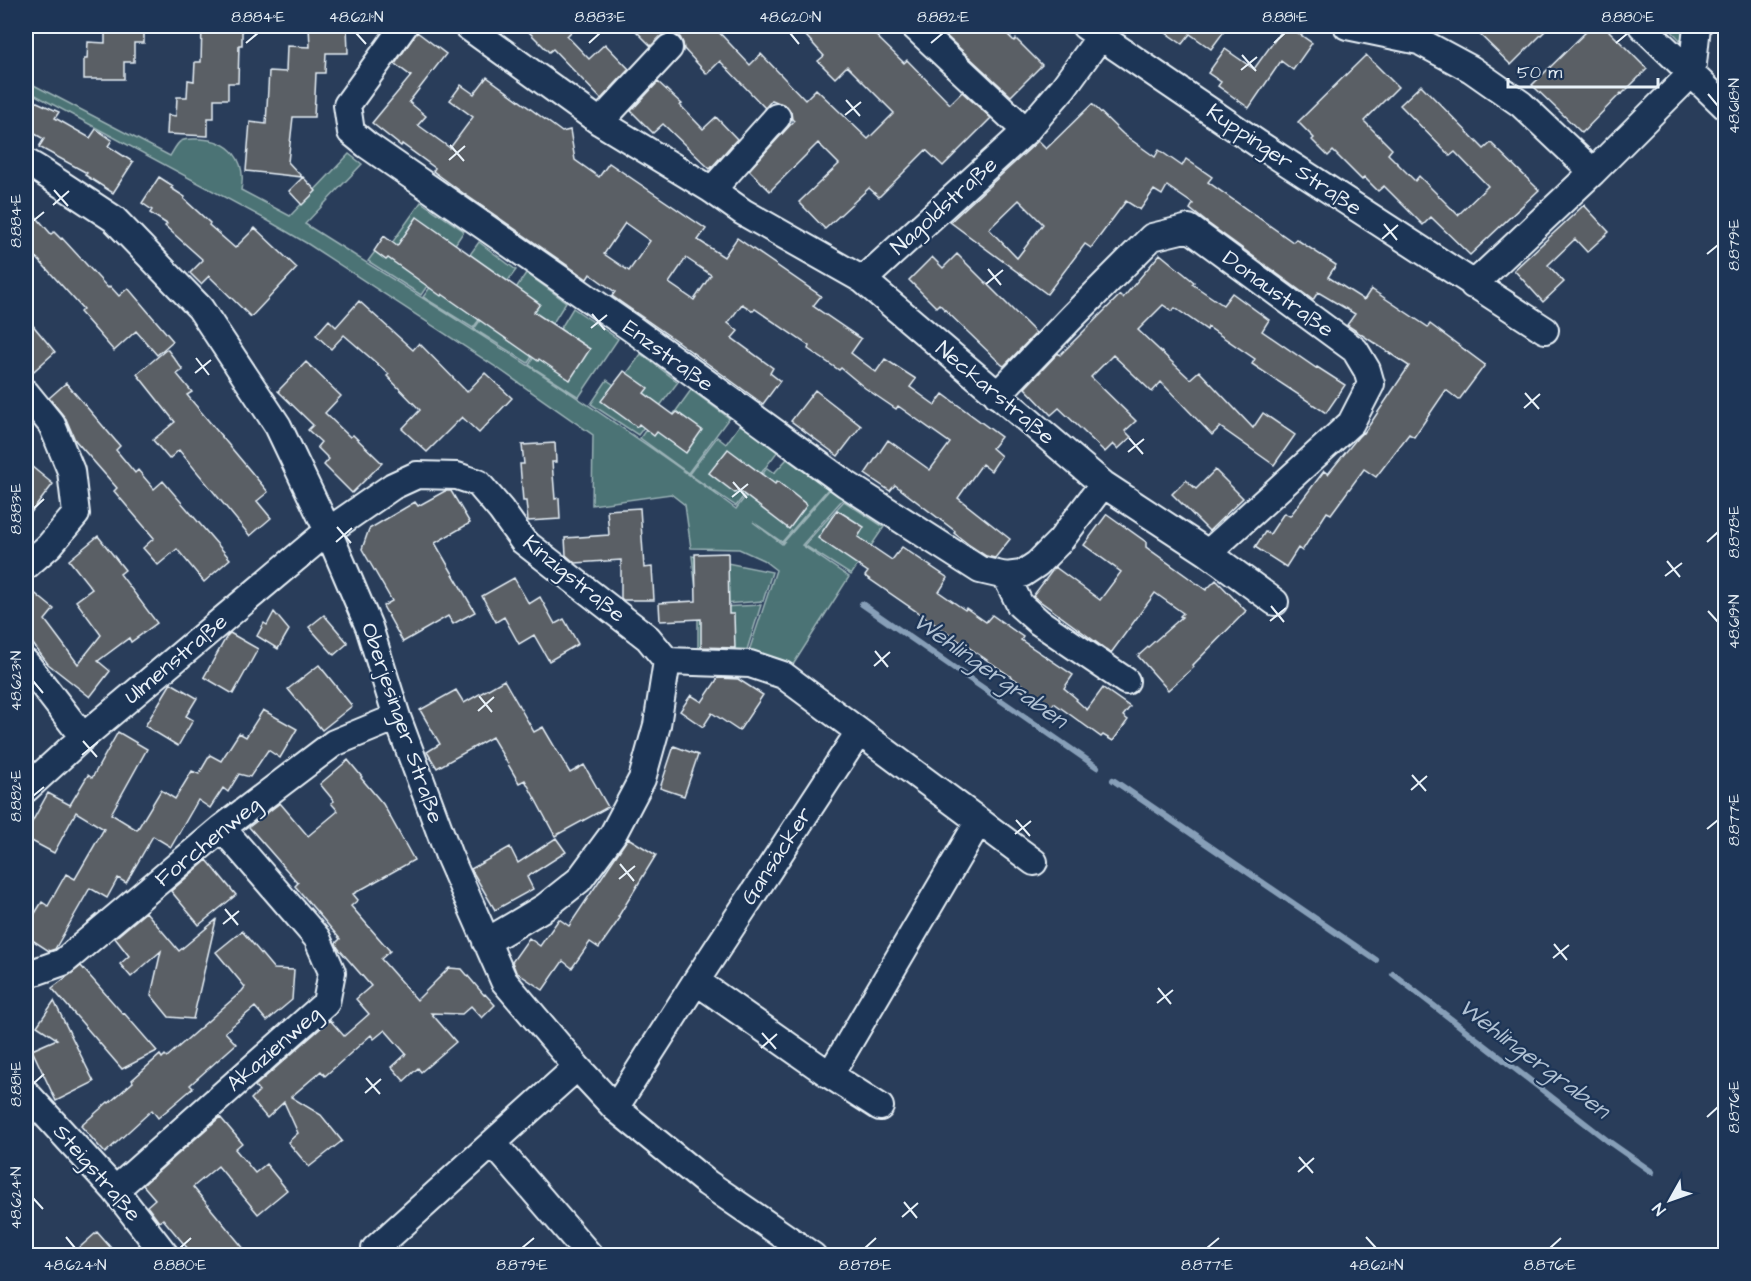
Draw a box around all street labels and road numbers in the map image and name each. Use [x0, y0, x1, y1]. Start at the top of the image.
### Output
street label: Kuppinger Straße [1200, 96, 1368, 224]
street label: Nagoldstraße [884, 150, 1005, 263]
street label: Donaustraße [1216, 243, 1340, 345]
street label: Enzstraße [616, 312, 720, 400]
street label: Neckarstraße [929, 334, 1061, 452]
street label: Kinzigstraße [515, 528, 632, 631]
street label: Ulmenstraße [118, 606, 235, 712]
street label: Oberjesinger Straße [352, 618, 451, 828]
street label: Forchenweg [148, 790, 268, 895]
street label: Gansäcker [734, 801, 820, 911]
street label: Akazienweg [220, 999, 329, 1100]
street label: Steigstraße [45, 1117, 148, 1229]

